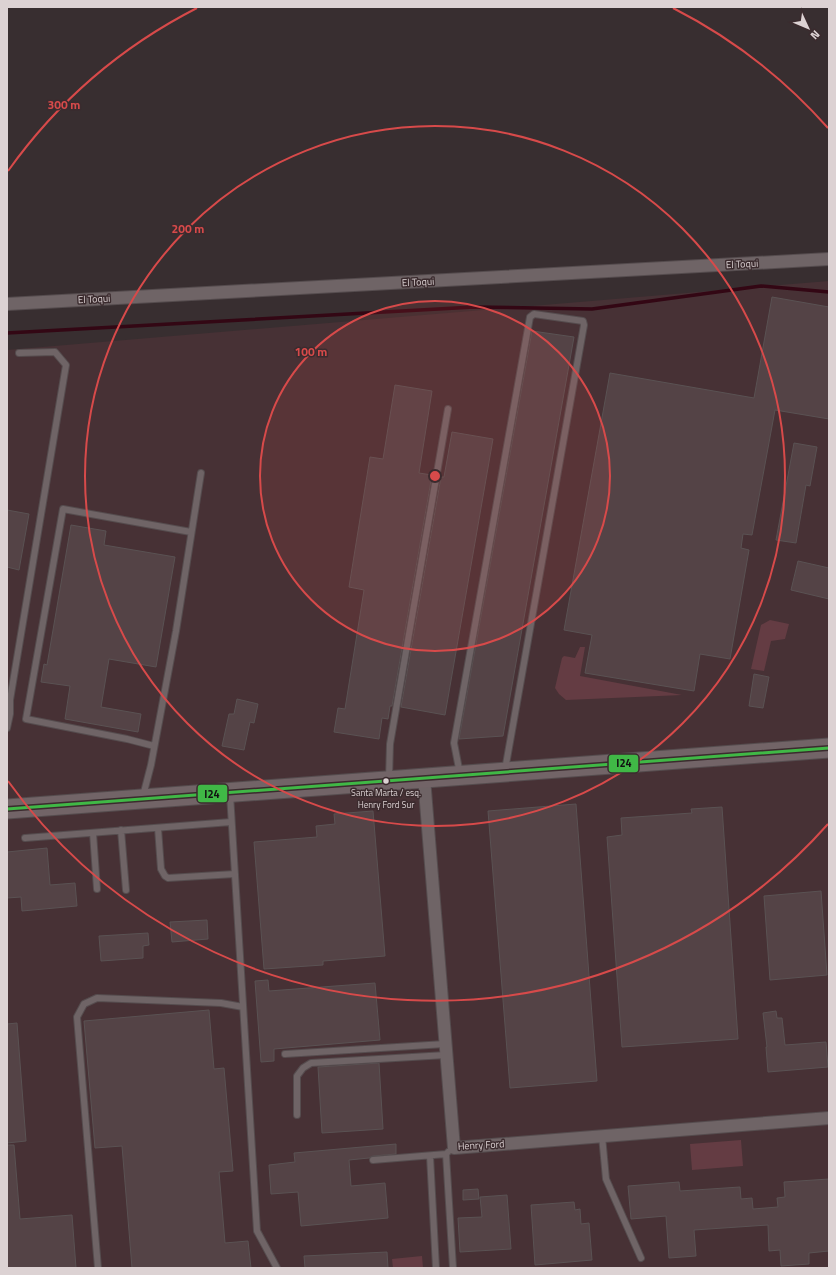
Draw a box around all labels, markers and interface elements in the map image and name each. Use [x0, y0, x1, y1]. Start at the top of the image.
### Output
north arrow [788, 8, 828, 48]
text: N [807, 27, 824, 43]
text: 300 m [48, 95, 80, 114]
text: 200 m [172, 219, 204, 238]
street label: El Toqui [725, 256, 759, 272]
street label: El Toqui [401, 274, 435, 290]
street label: El Toqui [77, 291, 111, 307]
text: 100 m [295, 342, 327, 361]
centre of rings [428, 469, 442, 483]
line badge: I24 [608, 754, 639, 773]
text: I24 [616, 755, 632, 771]
marker: Santa Marta / esq. Henry Ford Sur [381, 776, 391, 786]
line badge: I24 [197, 784, 228, 803]
text: I24 [204, 786, 220, 802]
place label: Santa Marta / esq. Henry Ford Sur [351, 786, 421, 811]
street label: Henry Ford [457, 1136, 505, 1154]

